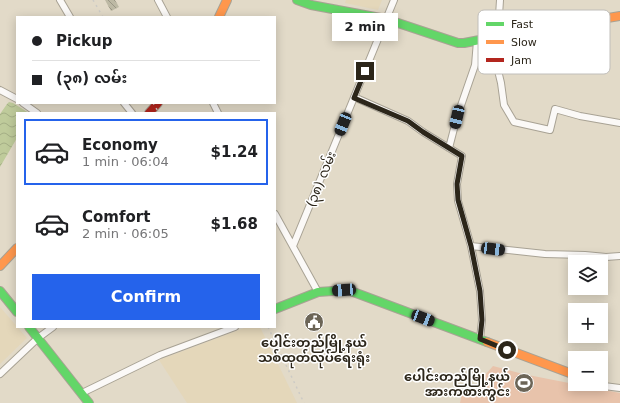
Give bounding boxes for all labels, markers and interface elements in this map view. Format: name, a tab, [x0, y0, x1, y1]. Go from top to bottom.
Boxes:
legend	[478, 10, 610, 74]
callout: 2 min	[332, 13, 398, 41]
text: Fast	[511, 18, 534, 31]
text: 2 min	[345, 19, 385, 34]
text: Pickup	[56, 32, 112, 50]
text: Slow	[511, 36, 537, 49]
text: Jam	[510, 54, 532, 67]
route end	[356, 62, 374, 80]
text: (၃၈) လမ်း	[56, 69, 127, 87]
car	[448, 104, 466, 130]
car	[333, 111, 353, 137]
icon: car	[34, 134, 70, 170]
text: Economy	[82, 136, 158, 154]
text: $1.24	[211, 143, 258, 161]
street label: (၃၈) လမ်း	[302, 149, 342, 210]
text: 1 min · 06:04	[82, 154, 169, 169]
icon: car	[34, 206, 70, 242]
text: Comfort	[82, 208, 150, 226]
text: $1.68	[211, 215, 258, 233]
text: 2 min · 06:05	[82, 226, 169, 241]
car	[480, 242, 506, 256]
map controls	[568, 255, 608, 391]
button: layers	[568, 255, 608, 295]
button: Confirm	[32, 274, 260, 320]
car	[332, 283, 356, 297]
button: +	[568, 303, 608, 343]
car	[410, 308, 436, 328]
public building icon: ပေါင်းတည်မြို့နယ် သစ်ထုတ်လုပ်ရေးရုံး	[303, 311, 325, 333]
place label: ပေါင်းတည်မြို့နယ် သစ်ထုတ်လုပ်ရေးရုံး	[258, 333, 370, 369]
route start	[498, 341, 516, 359]
button: −	[568, 351, 608, 391]
place label: ‌ပေါင်းတည်မြို့နယ် အားကစားကွင်း	[404, 367, 510, 402]
sports icon: ‌ပေါင်းတည်မြို့နယ် အားကစားကွင်း	[513, 372, 535, 394]

